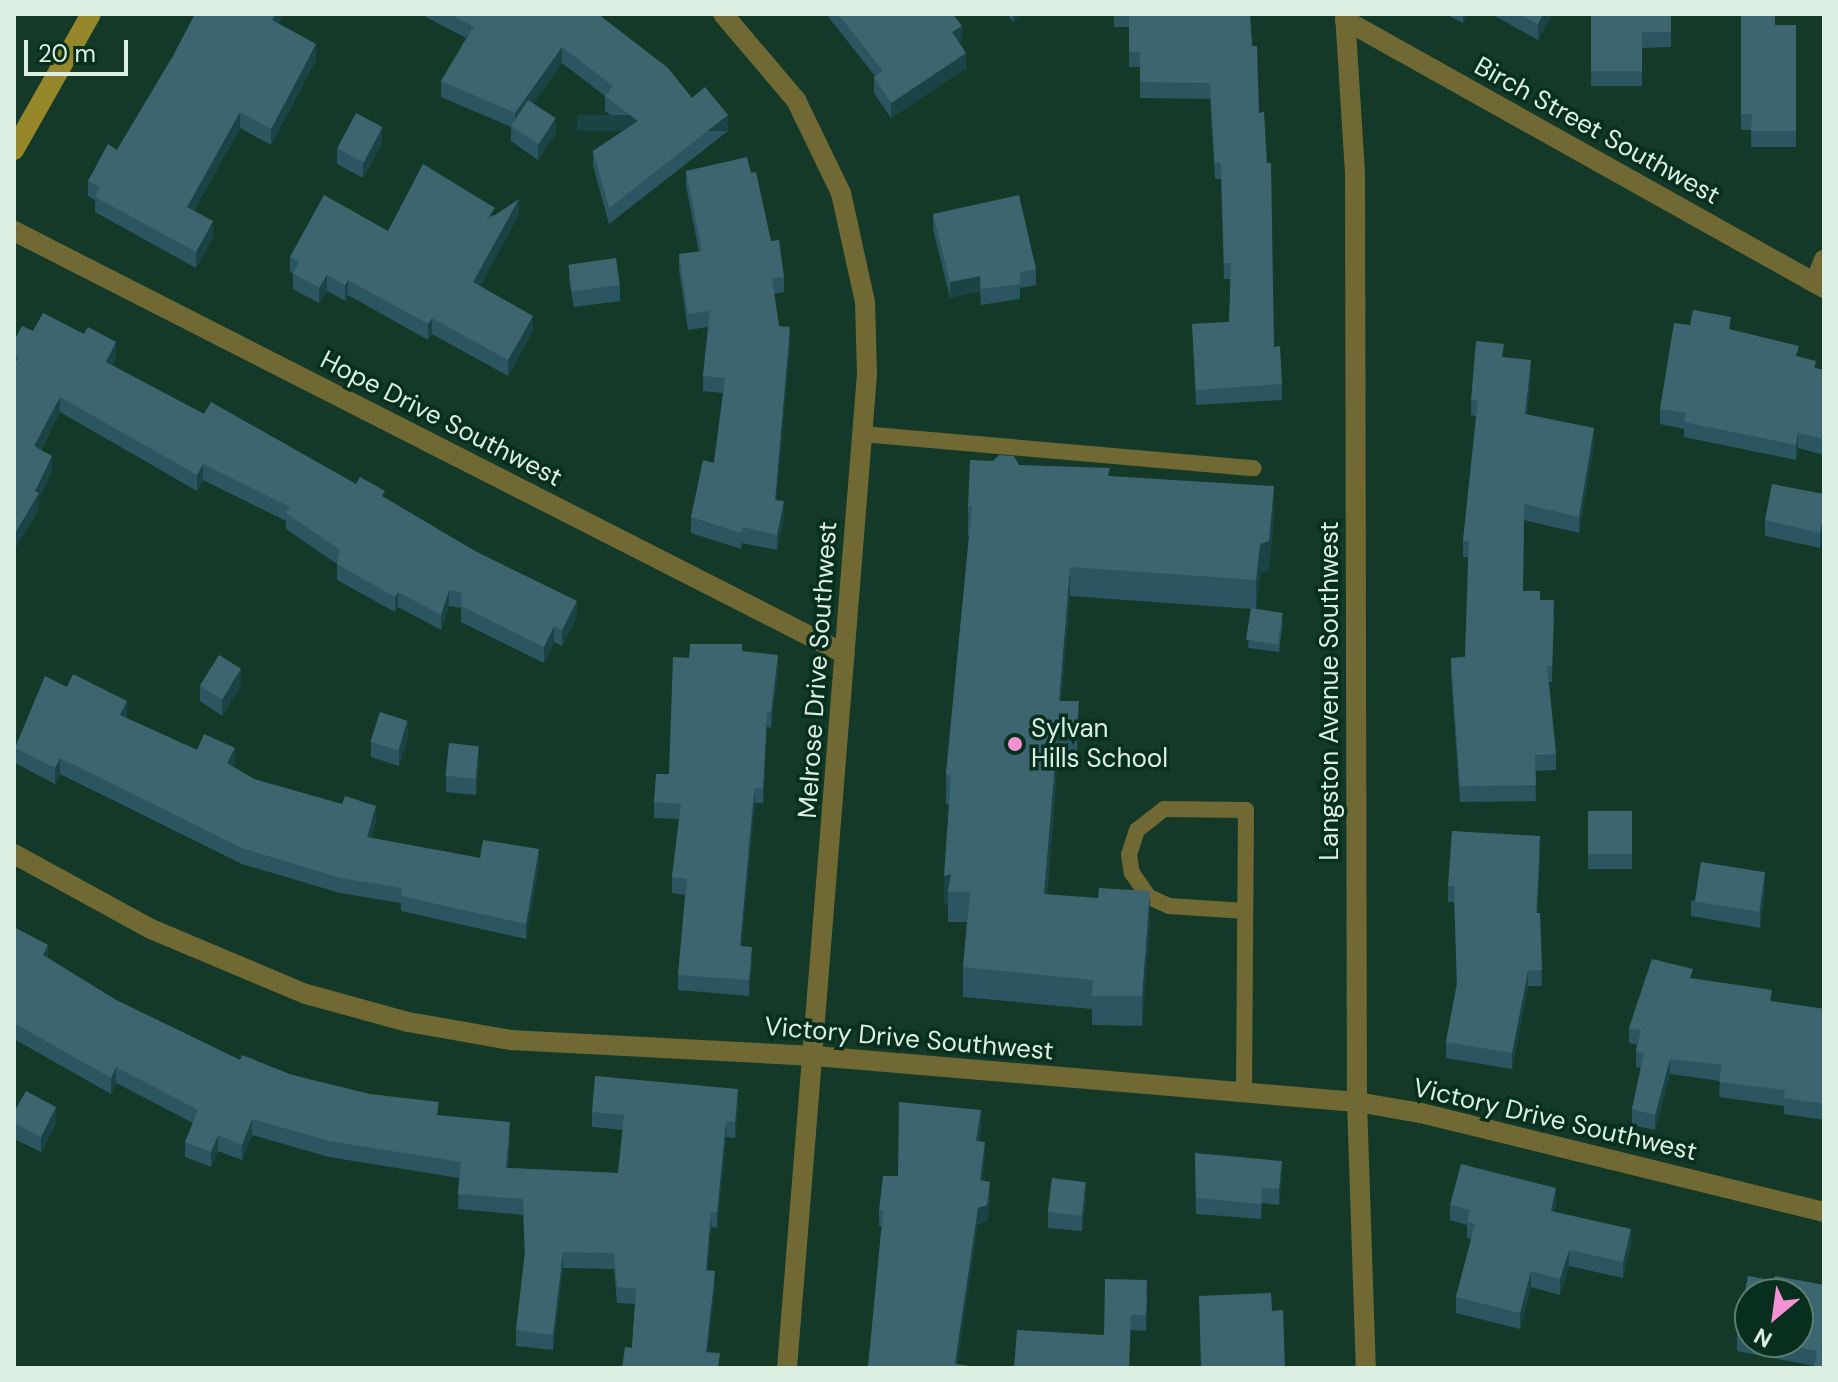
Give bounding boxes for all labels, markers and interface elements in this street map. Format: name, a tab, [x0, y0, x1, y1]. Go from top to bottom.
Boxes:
scale bar	[28, 24, 132, 74]
text: 20 m	[38, 38, 96, 69]
street label: Birch Street Southwest	[1469, 51, 1725, 211]
street label: Hope Drive Southwest	[315, 345, 567, 493]
street label: Melrose Drive Southwest	[792, 521, 844, 819]
street label: Langston Avenue Southwest	[1314, 521, 1346, 861]
place label: Sylvan Hills School	[1031, 713, 1168, 774]
marker: Sylvan Hills School	[1006, 735, 1024, 753]
street label: Victory Drive Southwest	[763, 1011, 1055, 1067]
street label: Victory Drive Southwest	[1410, 1072, 1700, 1168]
north arrow	[1734, 1278, 1814, 1358]
text: N	[1749, 1321, 1777, 1354]

